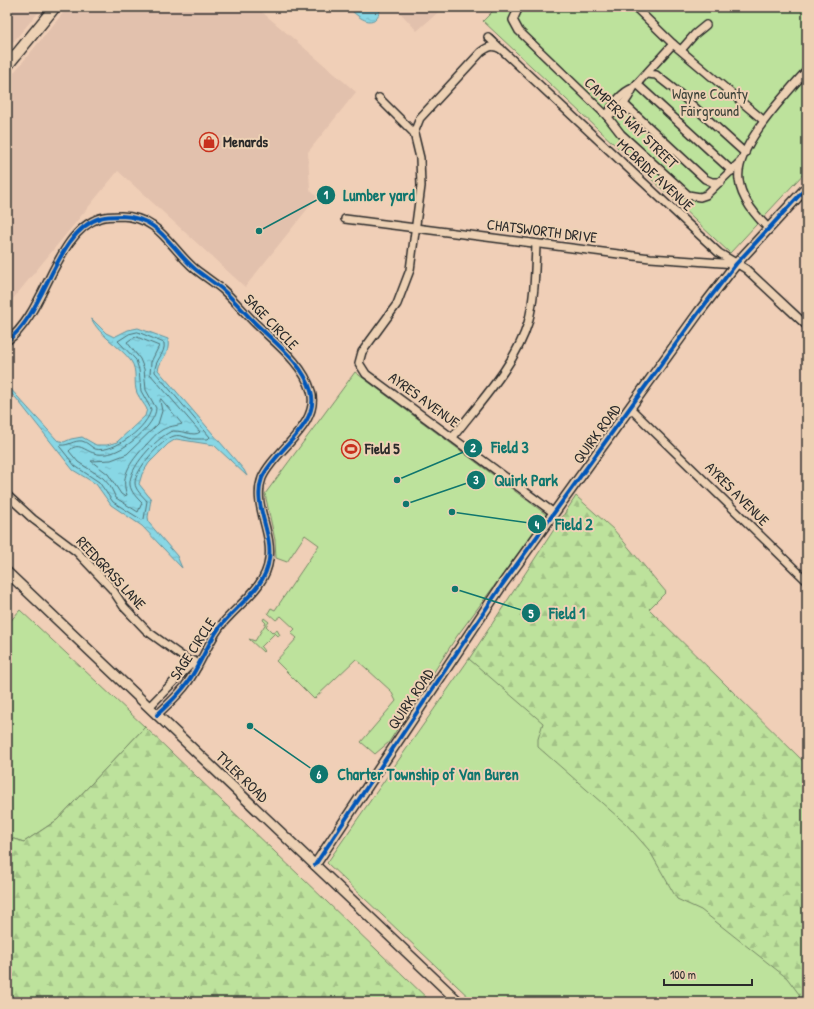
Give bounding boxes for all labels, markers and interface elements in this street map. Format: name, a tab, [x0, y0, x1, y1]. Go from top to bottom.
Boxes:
street label: CAMPERS WAY STREET	[580, 72, 684, 174]
park label: Wayne County Fairground	[672, 83, 748, 121]
shop icon: Menards	[198, 131, 220, 153]
place label: Menards	[223, 131, 268, 152]
street label: MCBRIDE AVENUE	[613, 134, 698, 216]
callout: Lumber yard	[316, 181, 423, 209]
text: Lumber yard	[343, 184, 415, 207]
text: 1	[324, 186, 329, 203]
street label: CHATSWORTH DRIVE	[486, 213, 599, 248]
street label: SAGE CIRCLE	[239, 289, 304, 355]
street label: AYRES AVENUE	[385, 367, 464, 433]
street label: QUIRK ROAD	[568, 399, 626, 468]
callout: Field 3	[463, 434, 536, 462]
text: Field 3	[490, 436, 529, 458]
sports icon: Field 5	[340, 438, 362, 460]
place label: Field 5	[364, 438, 400, 459]
text: 2	[470, 439, 476, 456]
street label: AYRES AVENUE	[701, 457, 774, 531]
callout: Quirk Park	[466, 466, 566, 494]
text: Quirk Park	[494, 469, 558, 491]
text: 3	[473, 471, 479, 488]
callout: Field 2	[527, 510, 600, 538]
text: Field 2	[554, 513, 593, 535]
text: 4	[535, 516, 540, 533]
street label: REEDGRASS LANE	[72, 531, 151, 614]
callout: Field 1	[521, 599, 593, 627]
text: Field 1	[548, 602, 585, 624]
text: 5	[528, 605, 534, 622]
street label: SAGE CIRCLE	[165, 613, 221, 684]
street label: QUIRK ROAD	[383, 663, 439, 733]
street label: TYLER ROAD	[211, 746, 274, 808]
callout: Charter Township of Van Buren	[309, 760, 526, 788]
text: Charter Township of Van Buren	[337, 763, 519, 786]
text: 6	[317, 766, 322, 783]
scale bar	[664, 961, 752, 987]
text: 100 m	[670, 966, 696, 983]

